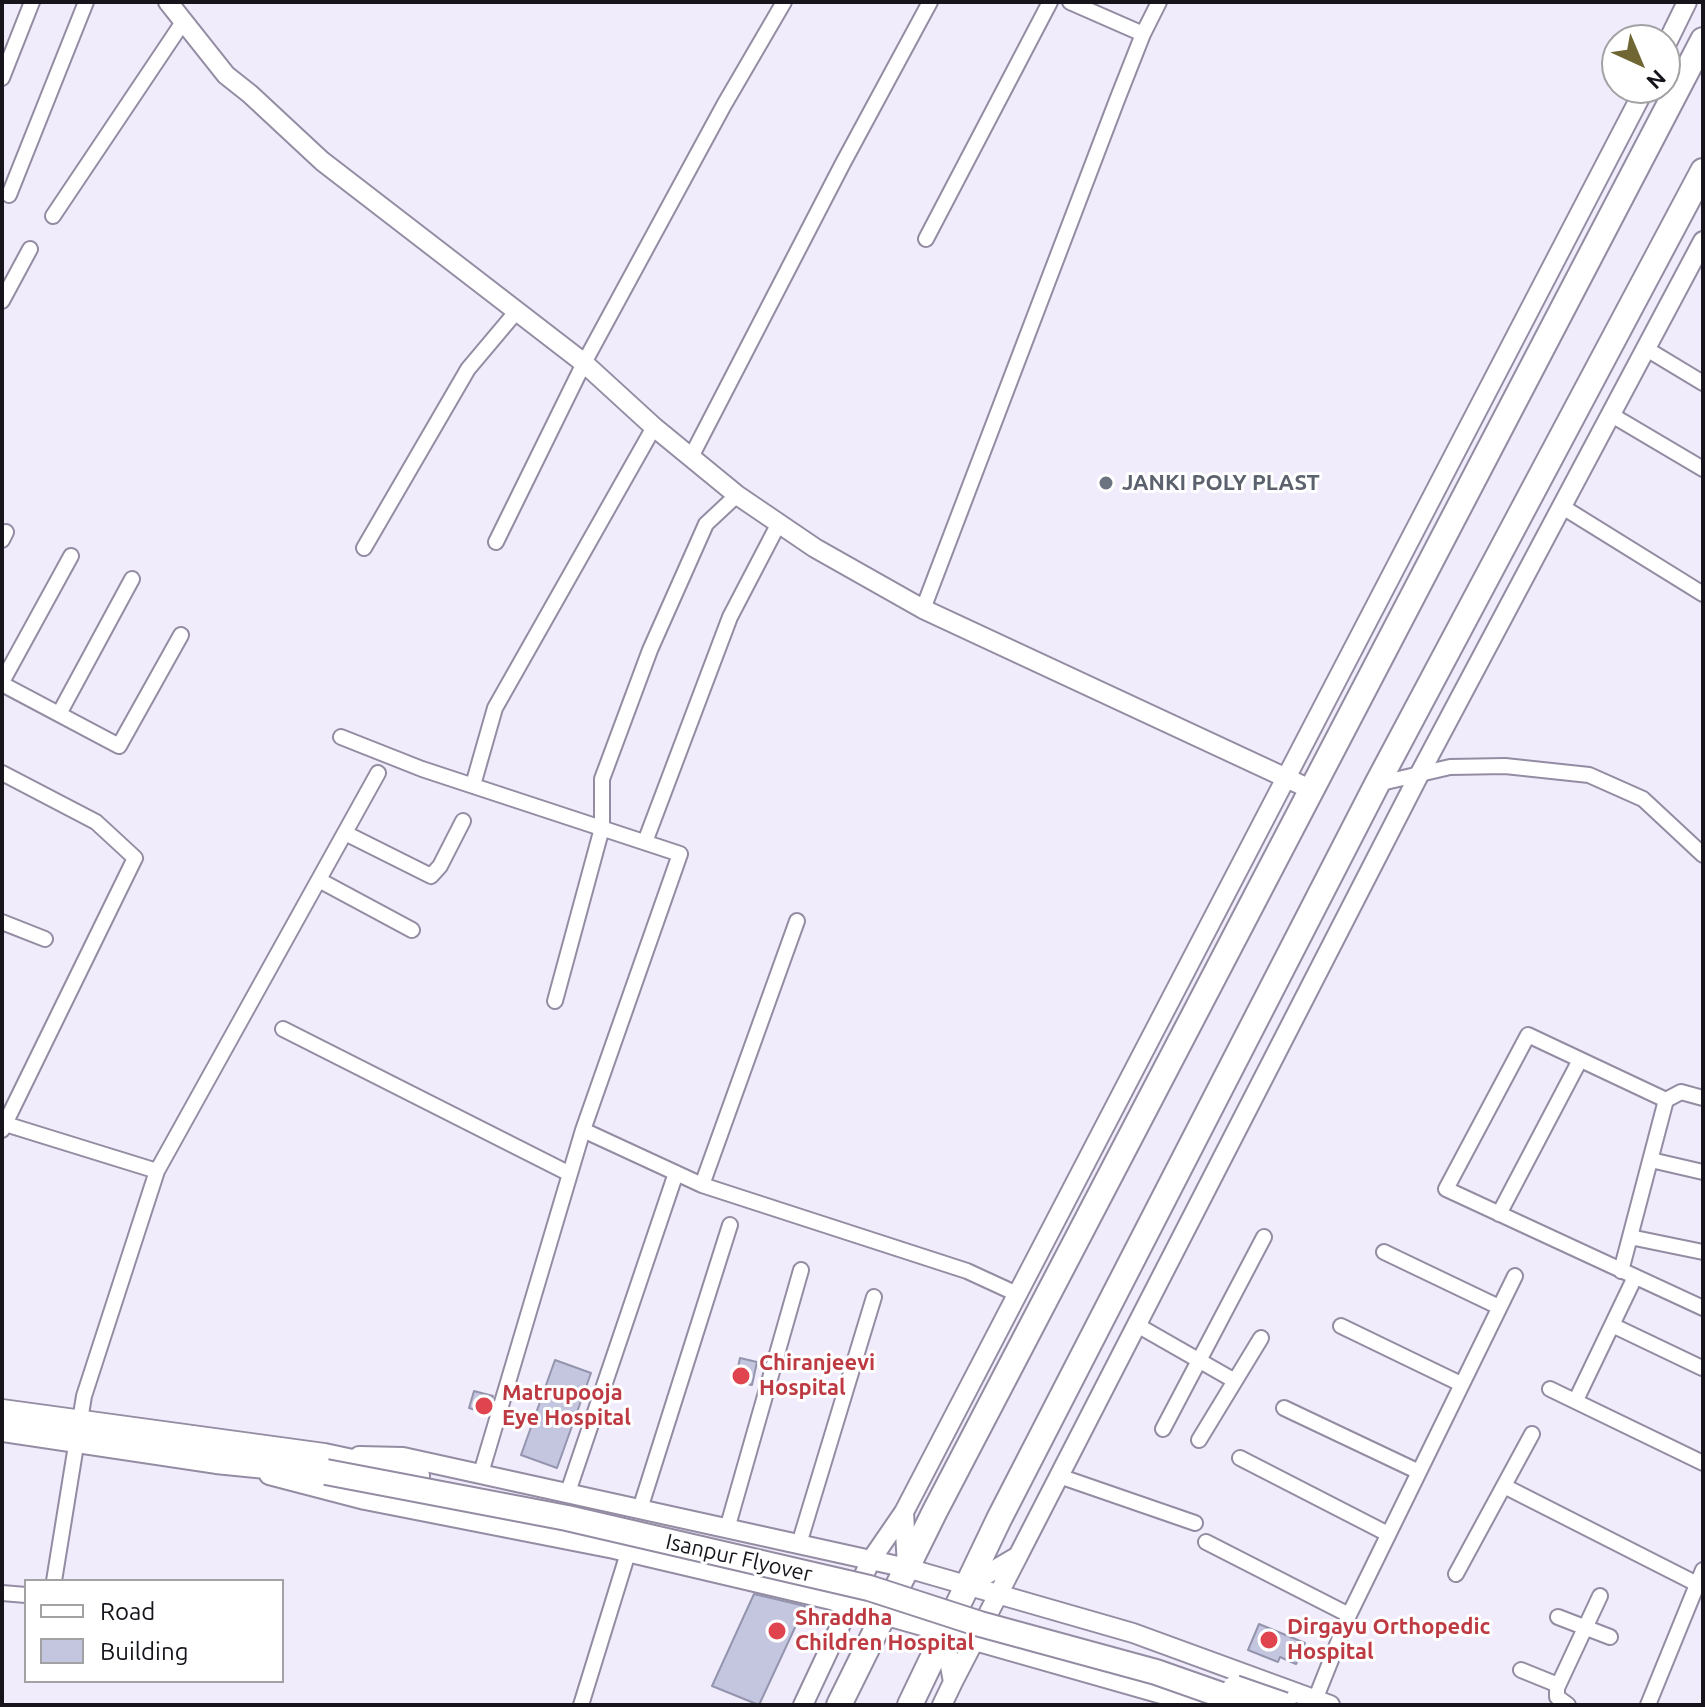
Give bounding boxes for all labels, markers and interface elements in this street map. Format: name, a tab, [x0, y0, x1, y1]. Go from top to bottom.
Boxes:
north arrow	[1601, 24, 1681, 104]
text: N	[1642, 65, 1671, 95]
place label: JANKI POLY PLAST	[1122, 470, 1320, 496]
marker: JANKI POLY PLAST	[1097, 474, 1115, 492]
place label: Chiranjeevi Hospital	[759, 1350, 875, 1402]
marker: Chiranjeevi Hospital	[730, 1365, 752, 1387]
place label: Matrupooja Eye Hospital	[502, 1380, 631, 1432]
marker: Matrupooja Eye Hospital	[473, 1395, 495, 1417]
street label: Isanpur Flyover	[663, 1528, 815, 1588]
legend	[24, 1579, 284, 1683]
text: Road	[100, 1598, 155, 1625]
place label: Shraddha Children Hospital	[795, 1605, 974, 1656]
place label: Dirgayu Orthopedic Hospital	[1287, 1614, 1490, 1666]
marker: Shraddha Children Hospital	[766, 1620, 788, 1642]
marker: Dirgayu Orthopedic Hospital	[1258, 1629, 1280, 1651]
text: Building	[100, 1638, 188, 1665]

